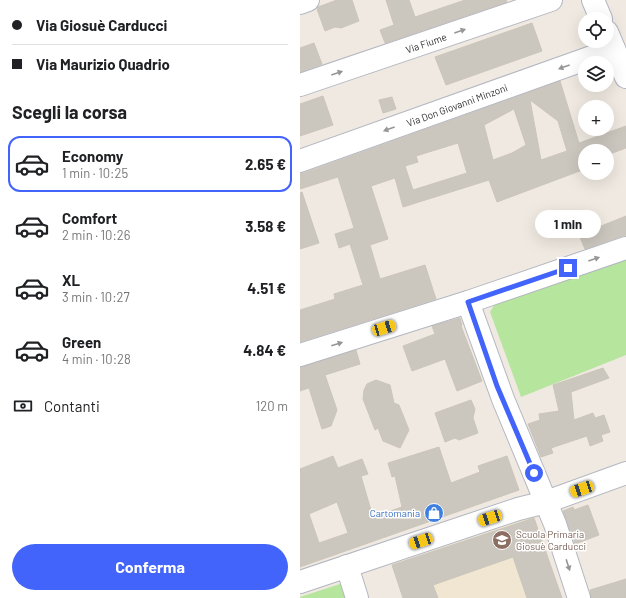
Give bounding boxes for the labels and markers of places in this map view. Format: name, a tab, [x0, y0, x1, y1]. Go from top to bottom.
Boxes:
shop icon: Cartomania	[423, 502, 445, 524]
place label: Cartomania	[370, 507, 420, 519]
place label: Scuola Primaria Giosuè Carducci	[516, 528, 586, 552]
school or university icon: Scuola Primaria Giosuè Carducci	[491, 529, 513, 551]

